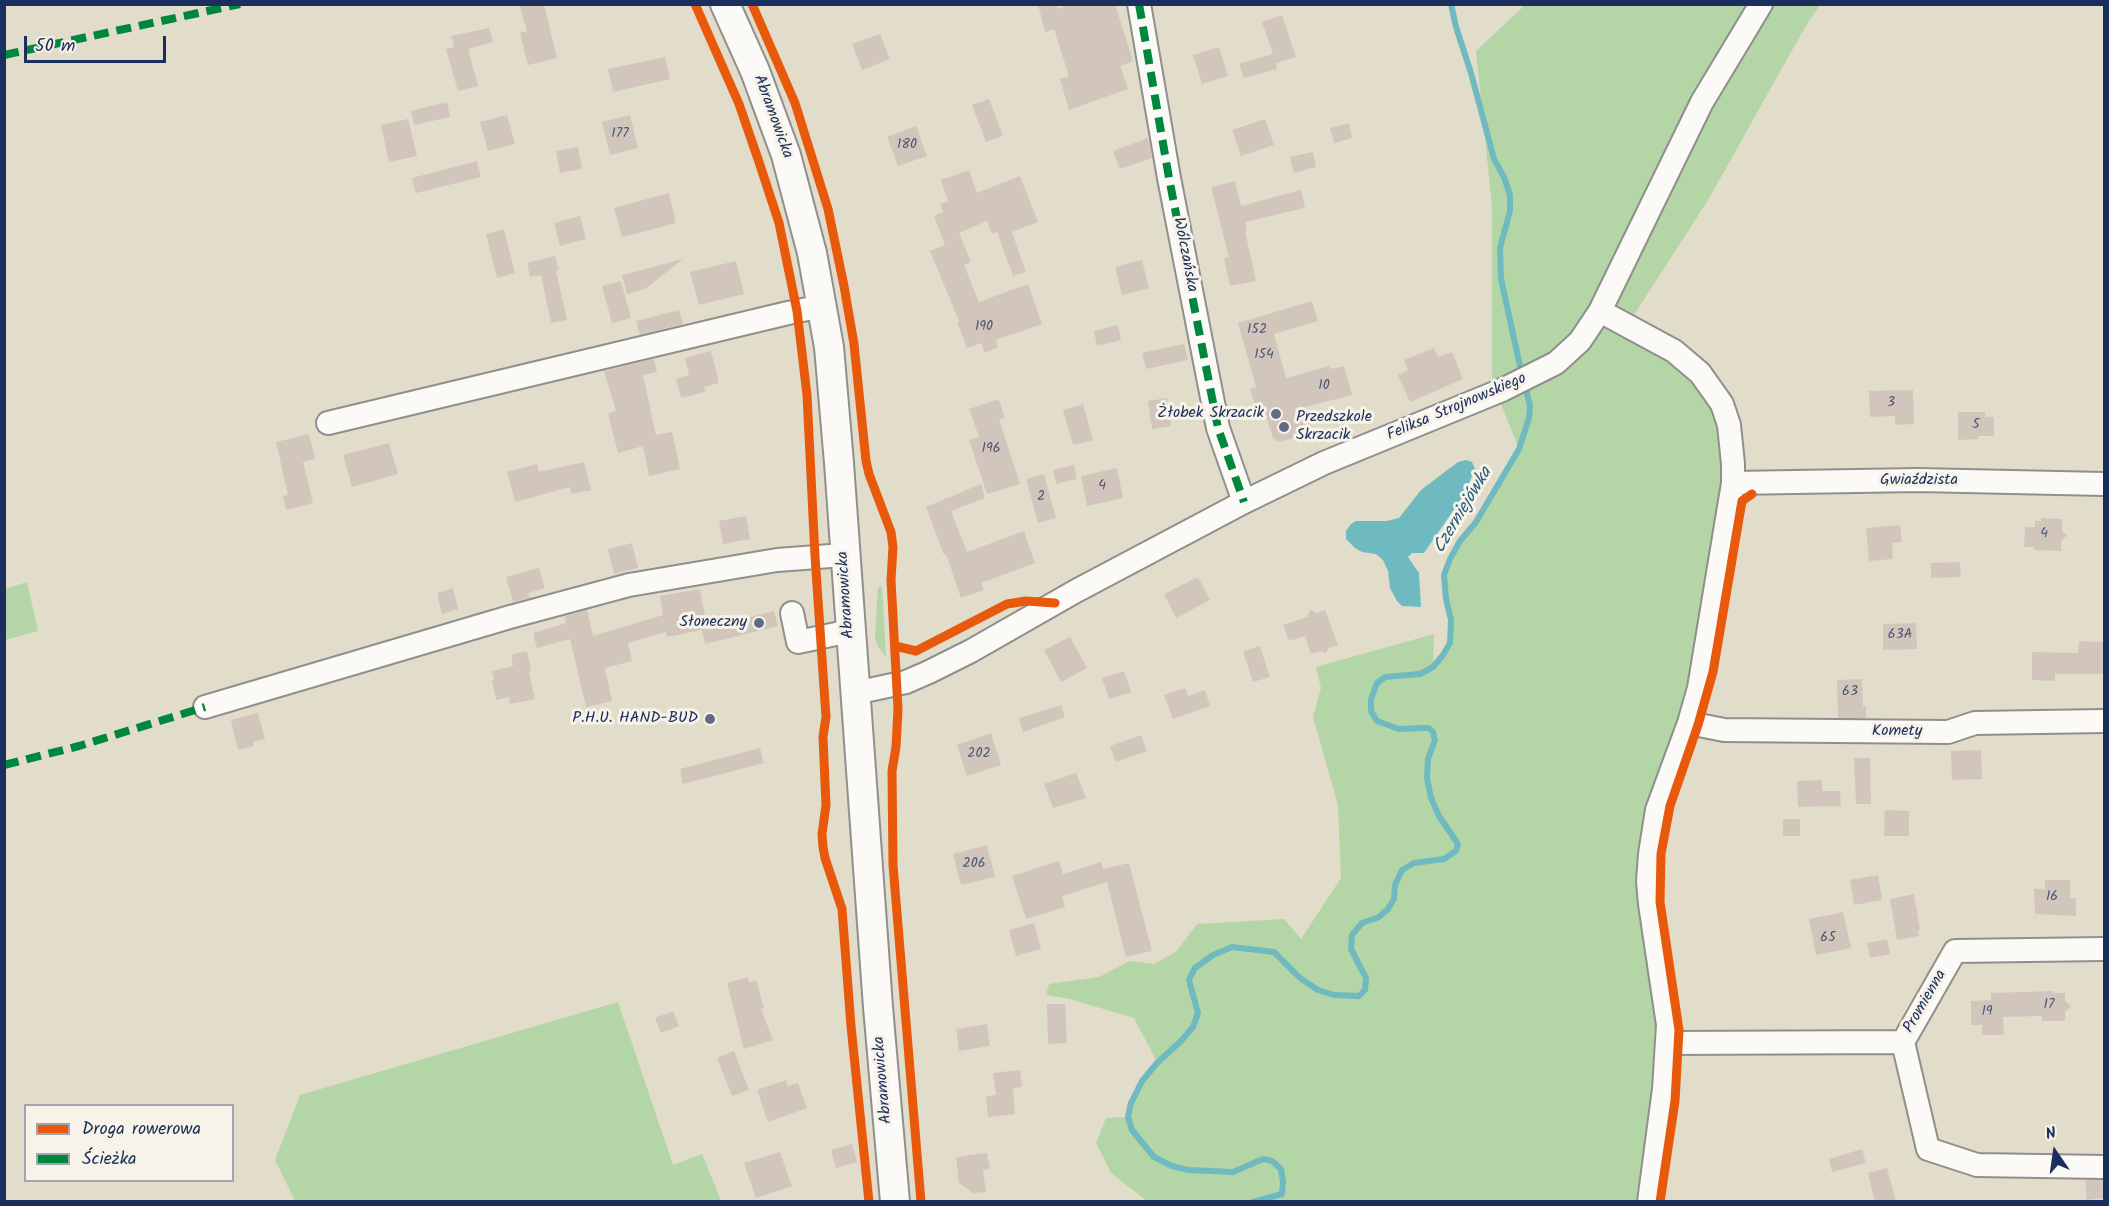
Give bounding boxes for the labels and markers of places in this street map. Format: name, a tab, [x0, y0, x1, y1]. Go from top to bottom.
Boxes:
place label: Żłobek Skrzacik	[1157, 404, 1264, 424]
marker: Żłobek Skrzacik	[1269, 407, 1283, 421]
place label: Przedszkole Skrzacik	[1296, 408, 1372, 446]
marker: Przedszkole Skrzacik	[1277, 420, 1291, 434]
place label: Słoneczny	[680, 613, 747, 633]
marker: Słoneczny	[752, 616, 766, 630]
place label: P.H.U. HAND-BUD	[572, 709, 698, 729]
marker: P.H.U. HAND-BUD	[703, 712, 717, 726]

